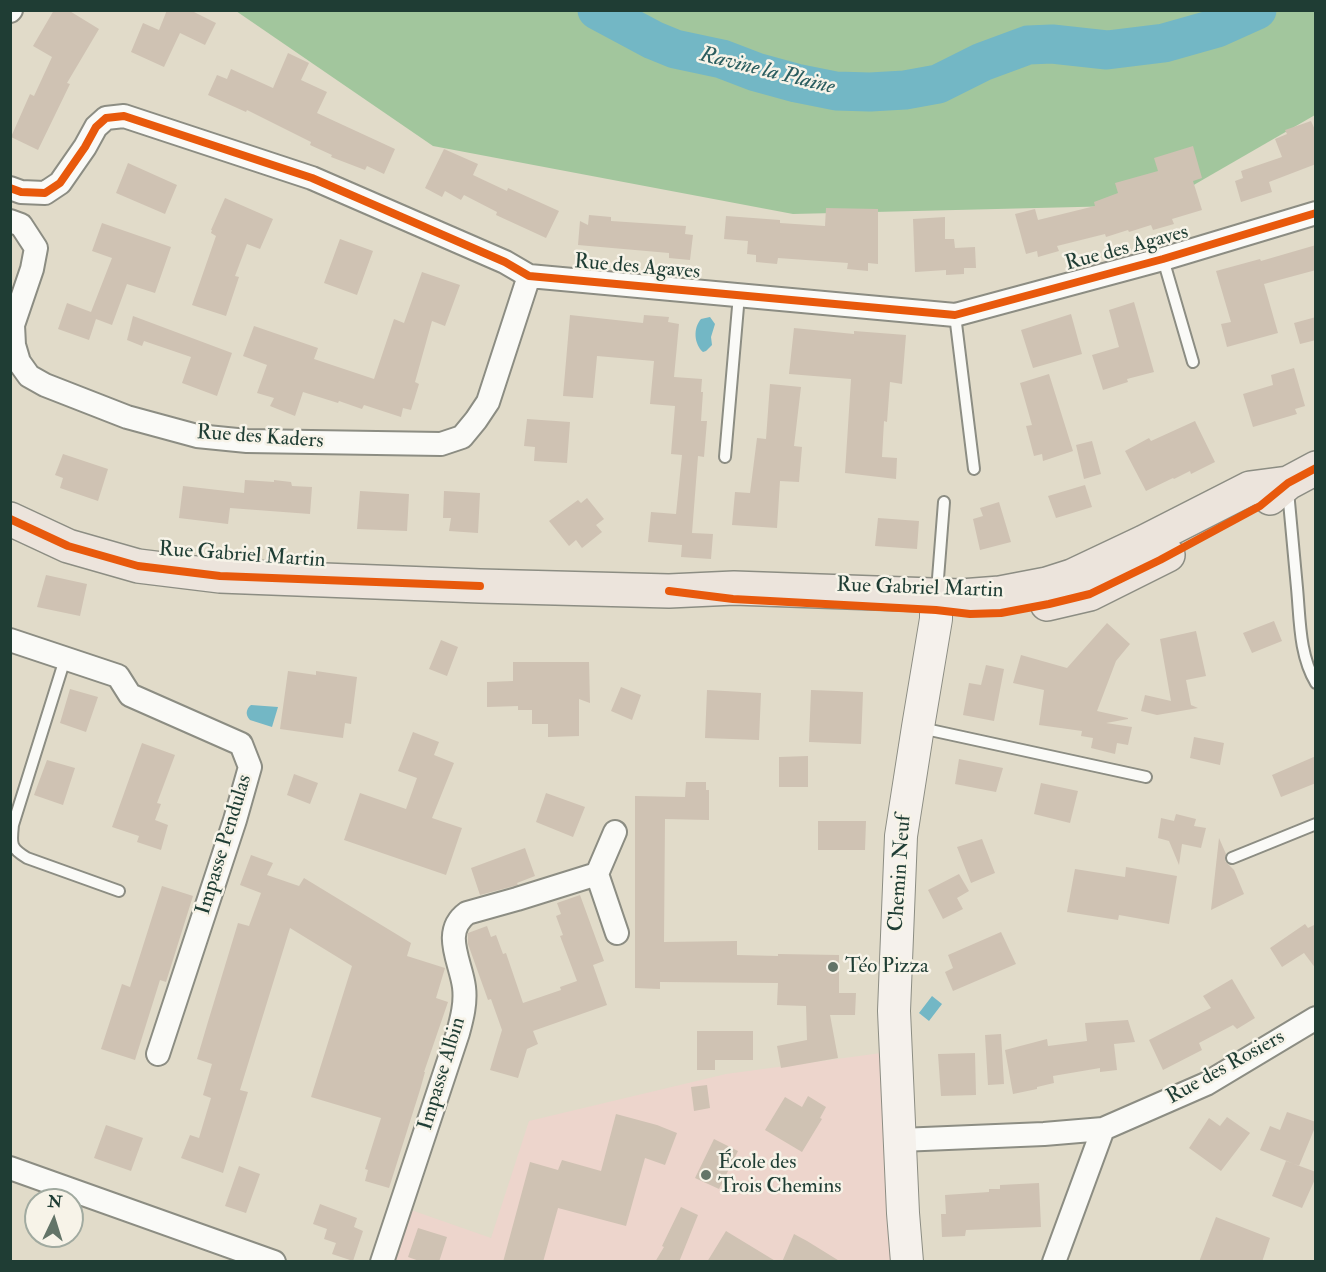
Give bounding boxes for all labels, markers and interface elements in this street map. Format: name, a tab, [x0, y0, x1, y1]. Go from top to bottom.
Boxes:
water label: Ravine la Plaine	[697, 43, 837, 101]
street label: Rue des Agaves	[1063, 220, 1191, 278]
street label: Rue des Agaves	[573, 250, 701, 286]
street label: Rue des Kaders	[196, 421, 324, 455]
street label: Rue Gabriel Martin	[158, 538, 326, 574]
street label: Rue Gabriel Martin	[836, 573, 1004, 605]
street label: Impasse Pendulas	[192, 772, 258, 918]
street label: Chemin Neuf	[884, 814, 918, 932]
place label: Téo Pizza	[845, 954, 929, 980]
marker: Téo Pizza	[826, 960, 840, 974]
street label: Impasse Albin	[414, 1014, 472, 1134]
street label: Rue des Rosiers	[1163, 1025, 1289, 1111]
place label: École des Trois Chemins	[718, 1150, 841, 1200]
marker: École des Trois Chemins	[699, 1168, 713, 1182]
north arrow	[24, 1188, 84, 1248]
text: N	[47, 1192, 63, 1213]

